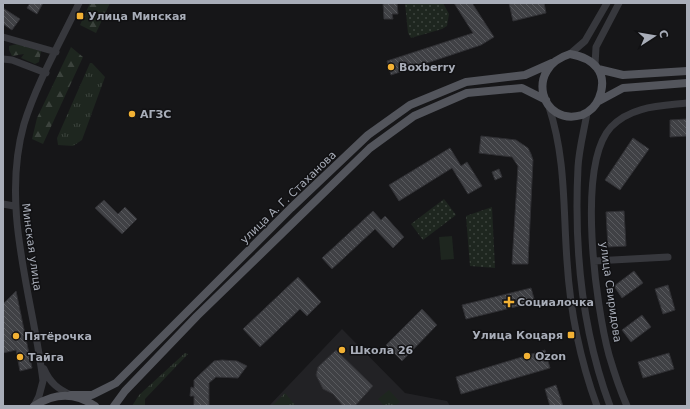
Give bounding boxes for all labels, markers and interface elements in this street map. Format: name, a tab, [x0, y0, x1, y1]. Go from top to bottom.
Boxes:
place label: Улица Минская	[88, 10, 186, 23]
marker: Улица Минская	[75, 11, 85, 21]
north arrow	[634, 16, 674, 56]
text: С	[656, 29, 670, 39]
place label: Boxberry	[399, 61, 455, 74]
marker: Boxberry	[386, 62, 396, 72]
place label: АГЗС	[140, 108, 171, 121]
marker: АГЗС	[127, 109, 137, 119]
street label: улица А. Г. Стаханова	[238, 148, 339, 246]
street label: Минская улица	[19, 202, 44, 292]
street label: улица Свиридова	[597, 241, 624, 343]
place label: Социалочка	[517, 296, 594, 309]
marker: Социалочка	[504, 297, 514, 307]
place label: Улица Коцаря	[472, 329, 563, 342]
place label: Пятёрочка	[24, 330, 92, 343]
marker: Улица Коцаря	[566, 330, 576, 340]
marker: Пятёрочка	[11, 331, 21, 341]
place label: Школа 26	[350, 344, 414, 357]
marker: Школа 26	[337, 345, 347, 355]
place label: Ozon	[535, 350, 566, 363]
place label: Тайга	[28, 351, 64, 364]
marker: Ozon	[522, 351, 532, 361]
marker: Тайга	[15, 352, 25, 362]

